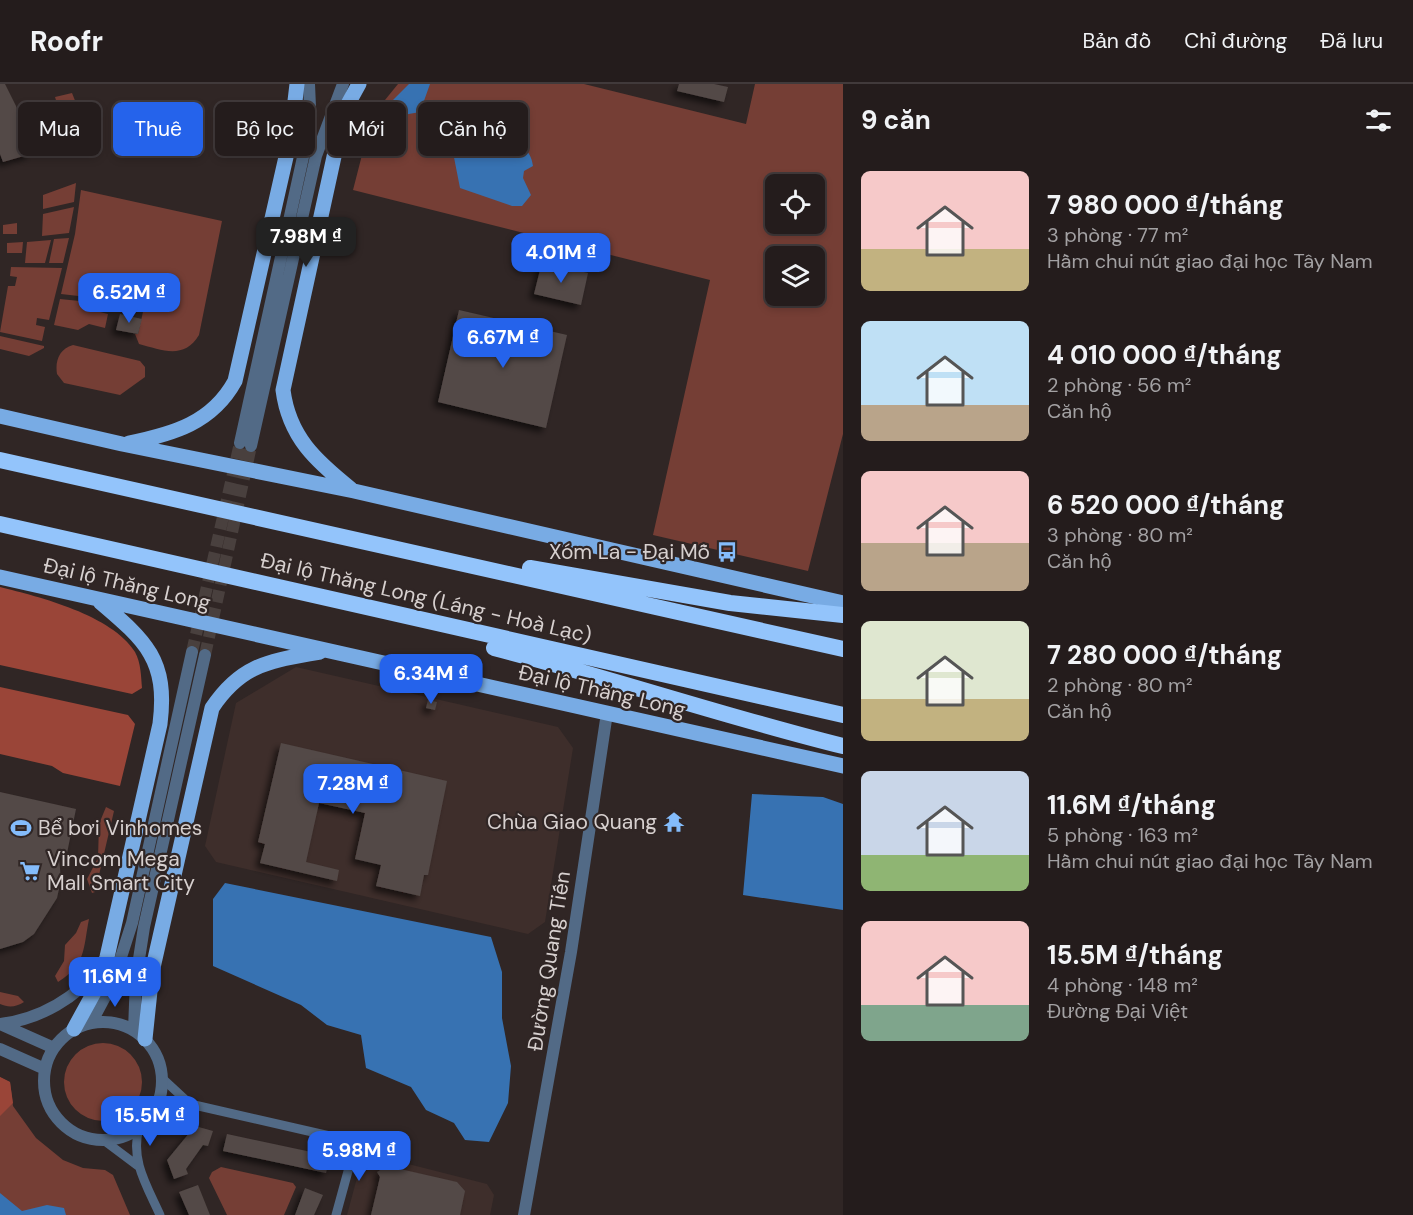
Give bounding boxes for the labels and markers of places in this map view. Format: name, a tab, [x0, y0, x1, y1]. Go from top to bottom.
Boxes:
pin: 7.98M ₫	[251, 217, 361, 268]
pin: 4.01M ₫	[506, 233, 616, 284]
pin: 6.52M ₫	[74, 273, 184, 324]
pin: 6.67M ₫	[448, 318, 558, 369]
place label: Xóm La - Đại Mỗ	[549, 538, 710, 566]
bus stop icon: Xóm La - Đại Mỗ	[715, 540, 739, 564]
pin: 6.34M ₫	[376, 654, 486, 705]
pin: 7.28M ₫	[298, 764, 408, 815]
place label: Chùa Giao Quang	[487, 808, 657, 836]
temple icon: Chùa Giao Quang	[662, 810, 686, 834]
place label: Bể bơi Vinhomes	[38, 814, 202, 842]
sports icon: Bể bơi Vinhomes	[9, 816, 33, 840]
place label: Vincom Mega Mall Smart City	[47, 845, 195, 897]
supermarket icon: Vincom Mega Mall Smart City	[18, 859, 42, 883]
pin: 11.6M ₫	[60, 957, 170, 1008]
pin: 15.5M ₫	[95, 1096, 205, 1147]
pin: 5.98M ₫	[304, 1131, 414, 1182]

